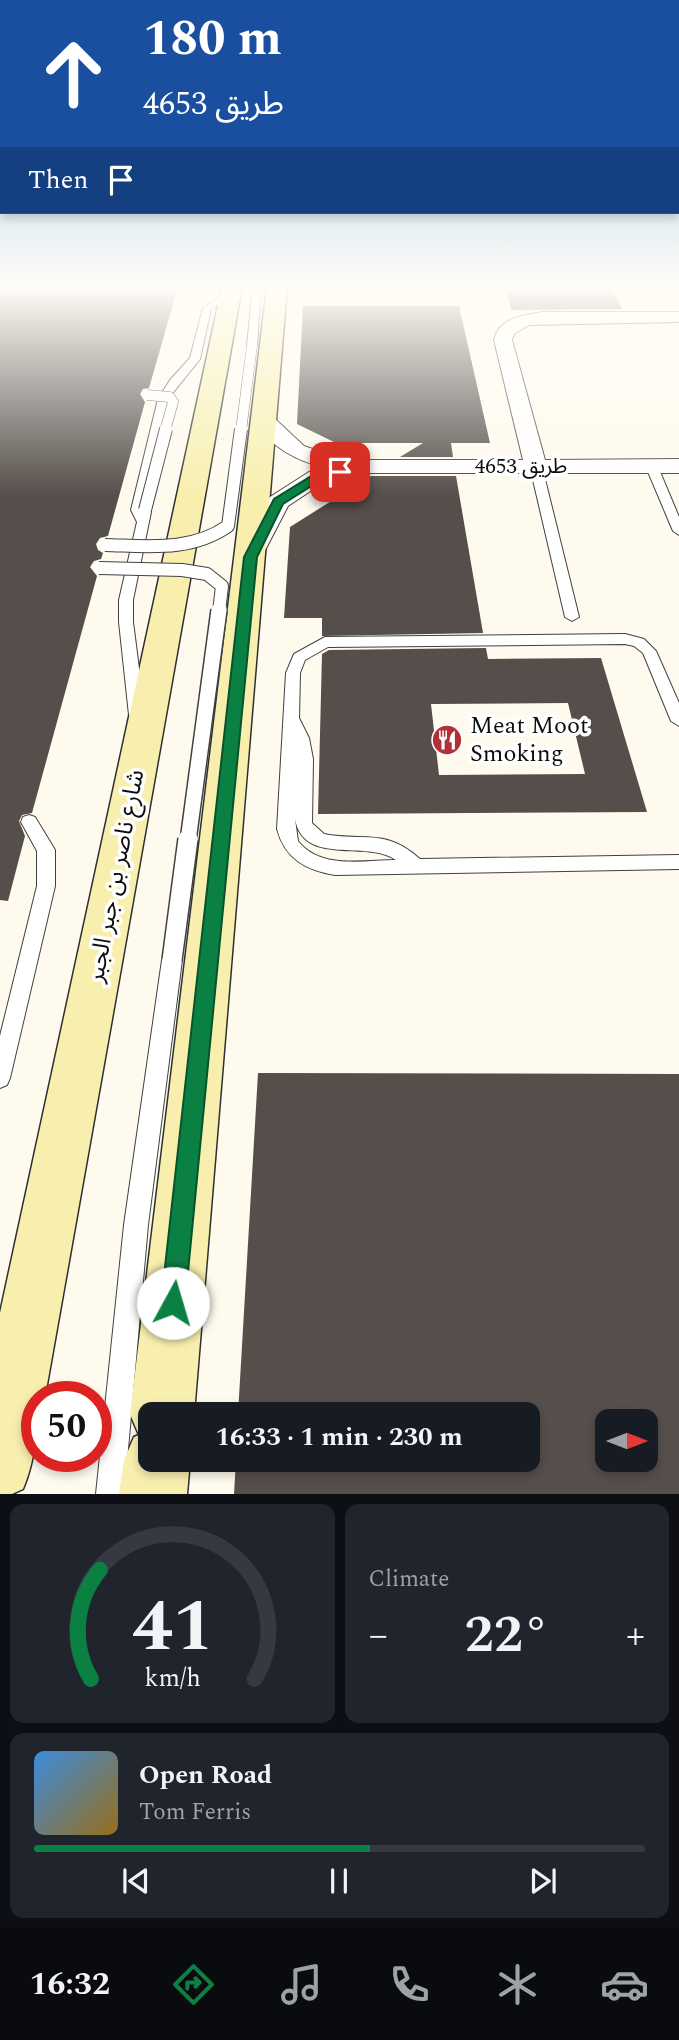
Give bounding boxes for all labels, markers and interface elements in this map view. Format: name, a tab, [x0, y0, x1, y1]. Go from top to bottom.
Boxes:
text: 180 m	[143, 2, 282, 77]
icon: ahead	[28, 28, 119, 119]
text: طريق 4653	[143, 80, 284, 129]
text: Then	[28, 160, 88, 200]
icon: arrive	[102, 161, 140, 199]
pin	[310, 442, 370, 502]
street label: طريق 4653	[475, 451, 567, 483]
icon: arrive	[321, 453, 359, 491]
place label: Meat Moot Smoking	[470, 708, 589, 772]
restaurant icon: Meat Moot Smoking	[430, 723, 464, 757]
street label: شارع ناصر بن جبر الجبر	[78, 766, 154, 987]
position arrow	[136, 1266, 210, 1340]
speed limit sign: 50	[21, 1381, 112, 1472]
north arrow	[595, 1409, 658, 1472]
map controls	[595, 1409, 658, 1472]
text: 16:33 · 1 min · 230 m	[215, 1417, 463, 1457]
text: Climate	[369, 1562, 449, 1597]
text: 41	[131, 1573, 213, 1684]
text: 22°	[465, 1596, 549, 1675]
text: −	[369, 1607, 388, 1665]
text: +	[626, 1607, 645, 1665]
text: km/h	[144, 1660, 200, 1698]
text: Open Road	[139, 1755, 272, 1795]
text: Tom Ferris	[139, 1795, 251, 1830]
icon: previous	[117, 1862, 155, 1900]
icon: pause	[320, 1862, 358, 1900]
icon: next	[524, 1862, 562, 1900]
text: 16:32	[29, 1960, 110, 2009]
icon: directions	[169, 1960, 218, 2009]
icon: music	[277, 1960, 326, 2009]
icon: phone	[385, 1960, 434, 2009]
icon: climate	[493, 1960, 542, 2009]
icon: car	[600, 1960, 649, 2009]

